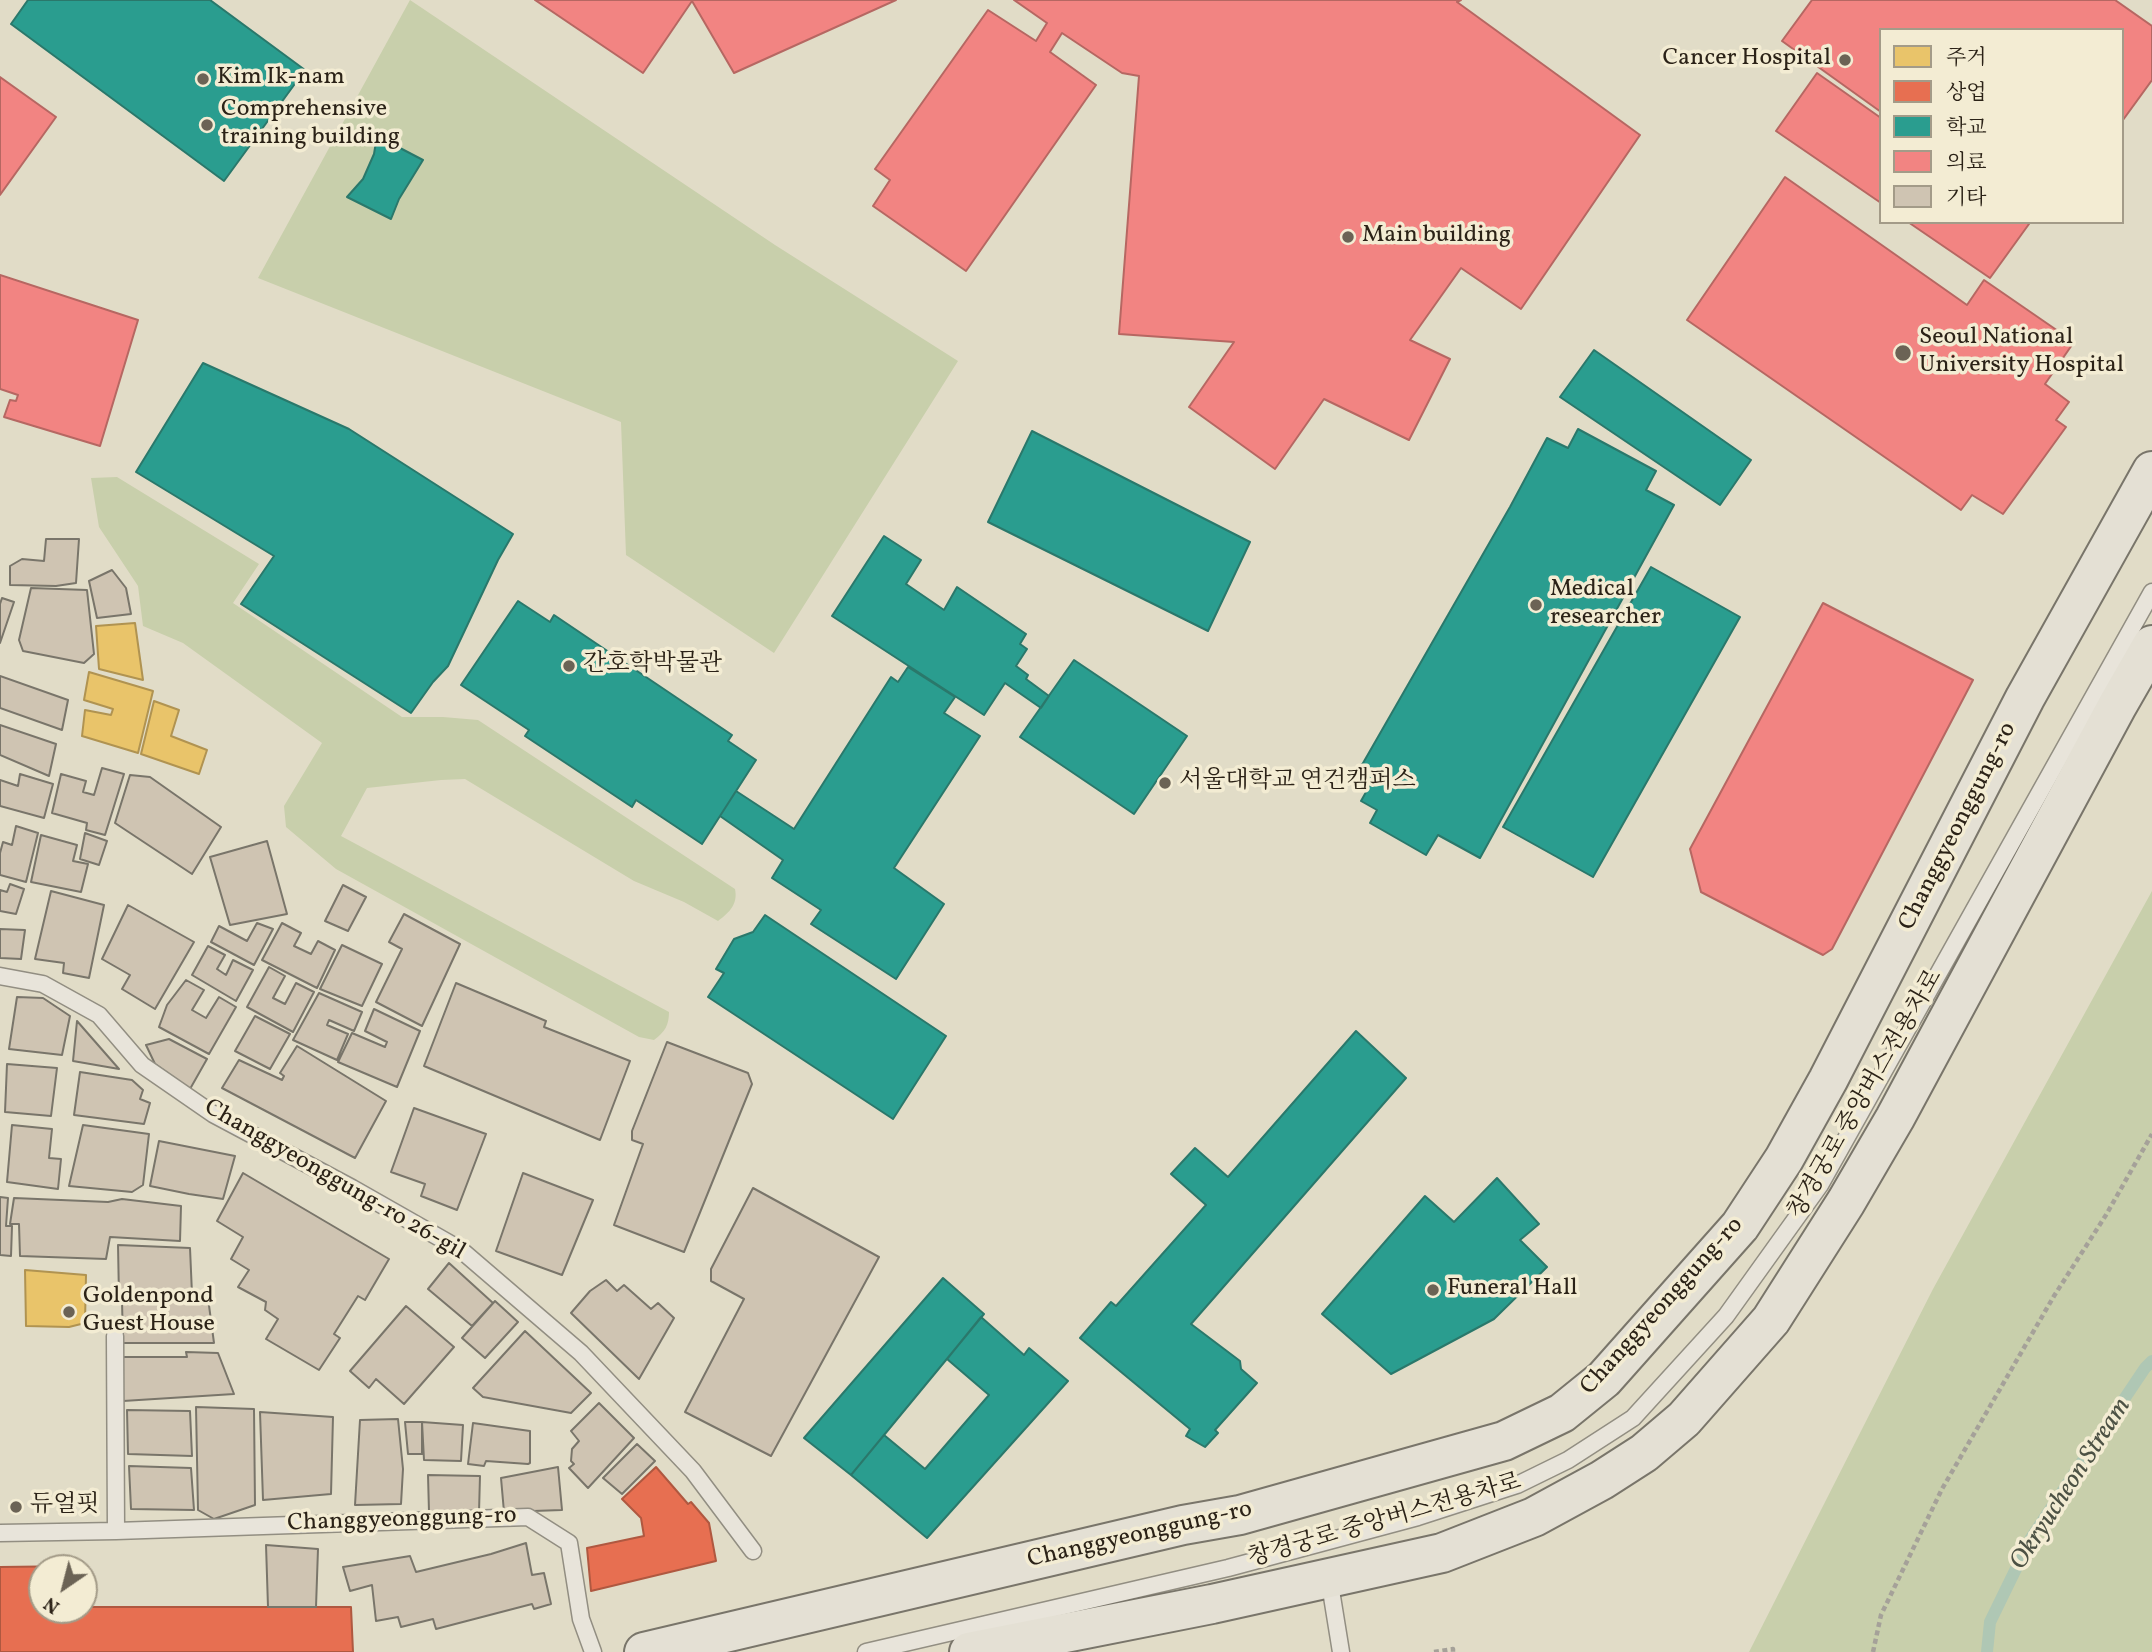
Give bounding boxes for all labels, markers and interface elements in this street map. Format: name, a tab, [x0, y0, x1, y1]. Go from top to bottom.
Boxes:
legend	[1879, 28, 2124, 224]
text: 주거	[1946, 44, 1987, 73]
place label: Cancer Hospital	[1662, 46, 1831, 74]
marker: Cancer Hospital	[1837, 52, 1853, 68]
place label: Kim Ik-nam	[217, 65, 345, 93]
marker: Kim Ik-nam	[195, 71, 211, 87]
text: 상업	[1946, 79, 1987, 108]
place label: Comprehensive training building	[221, 97, 400, 153]
text: 학교	[1946, 114, 1987, 143]
marker: Comprehensive training building	[199, 117, 215, 133]
text: 의료	[1946, 149, 1987, 178]
text: 기타	[1946, 184, 1987, 213]
place label: Main building	[1362, 223, 1511, 251]
marker: Main building	[1340, 229, 1356, 245]
place label: Seoul National University Hospital	[1919, 325, 2124, 381]
marker: Seoul National University Hospital	[1893, 343, 1913, 363]
place label: Medical researcher	[1550, 577, 1661, 633]
marker: Medical researcher	[1528, 597, 1544, 613]
place label: 간호학박물관	[583, 652, 722, 680]
marker: 간호학박물관	[561, 658, 577, 674]
street label: Changgyeonggung-ro	[1894, 718, 2024, 936]
place label: 서울대학교 연건캠퍼스	[1179, 769, 1416, 797]
marker: 서울대학교 연건캠퍼스	[1157, 775, 1173, 791]
street label: 창경궁로 중앙버스전용차로	[1784, 965, 1950, 1225]
street label: Changgyeonggung-ro 26-gil	[198, 1094, 470, 1268]
street label: Changgyeonggung-ro	[1576, 1212, 1750, 1402]
place label: Funeral Hall	[1447, 1276, 1577, 1304]
marker: Funeral Hall	[1425, 1282, 1441, 1298]
place label: Goldenpond Guest House	[83, 1284, 215, 1340]
marker: Goldenpond Guest House	[61, 1304, 77, 1320]
water label: Okryucheon Stream	[2005, 1393, 2139, 1577]
street label: 창경궁로 중앙버스전용차로	[1245, 1469, 1525, 1575]
place label: 듀얼핏	[30, 1493, 100, 1521]
street label: Changgyeonggung-ro	[1025, 1496, 1255, 1576]
marker: 듀얼핏	[8, 1499, 24, 1515]
street label: Changgyeonggung-ro	[287, 1503, 517, 1539]
north arrow	[28, 1554, 98, 1624]
text: N	[39, 1590, 65, 1619]

